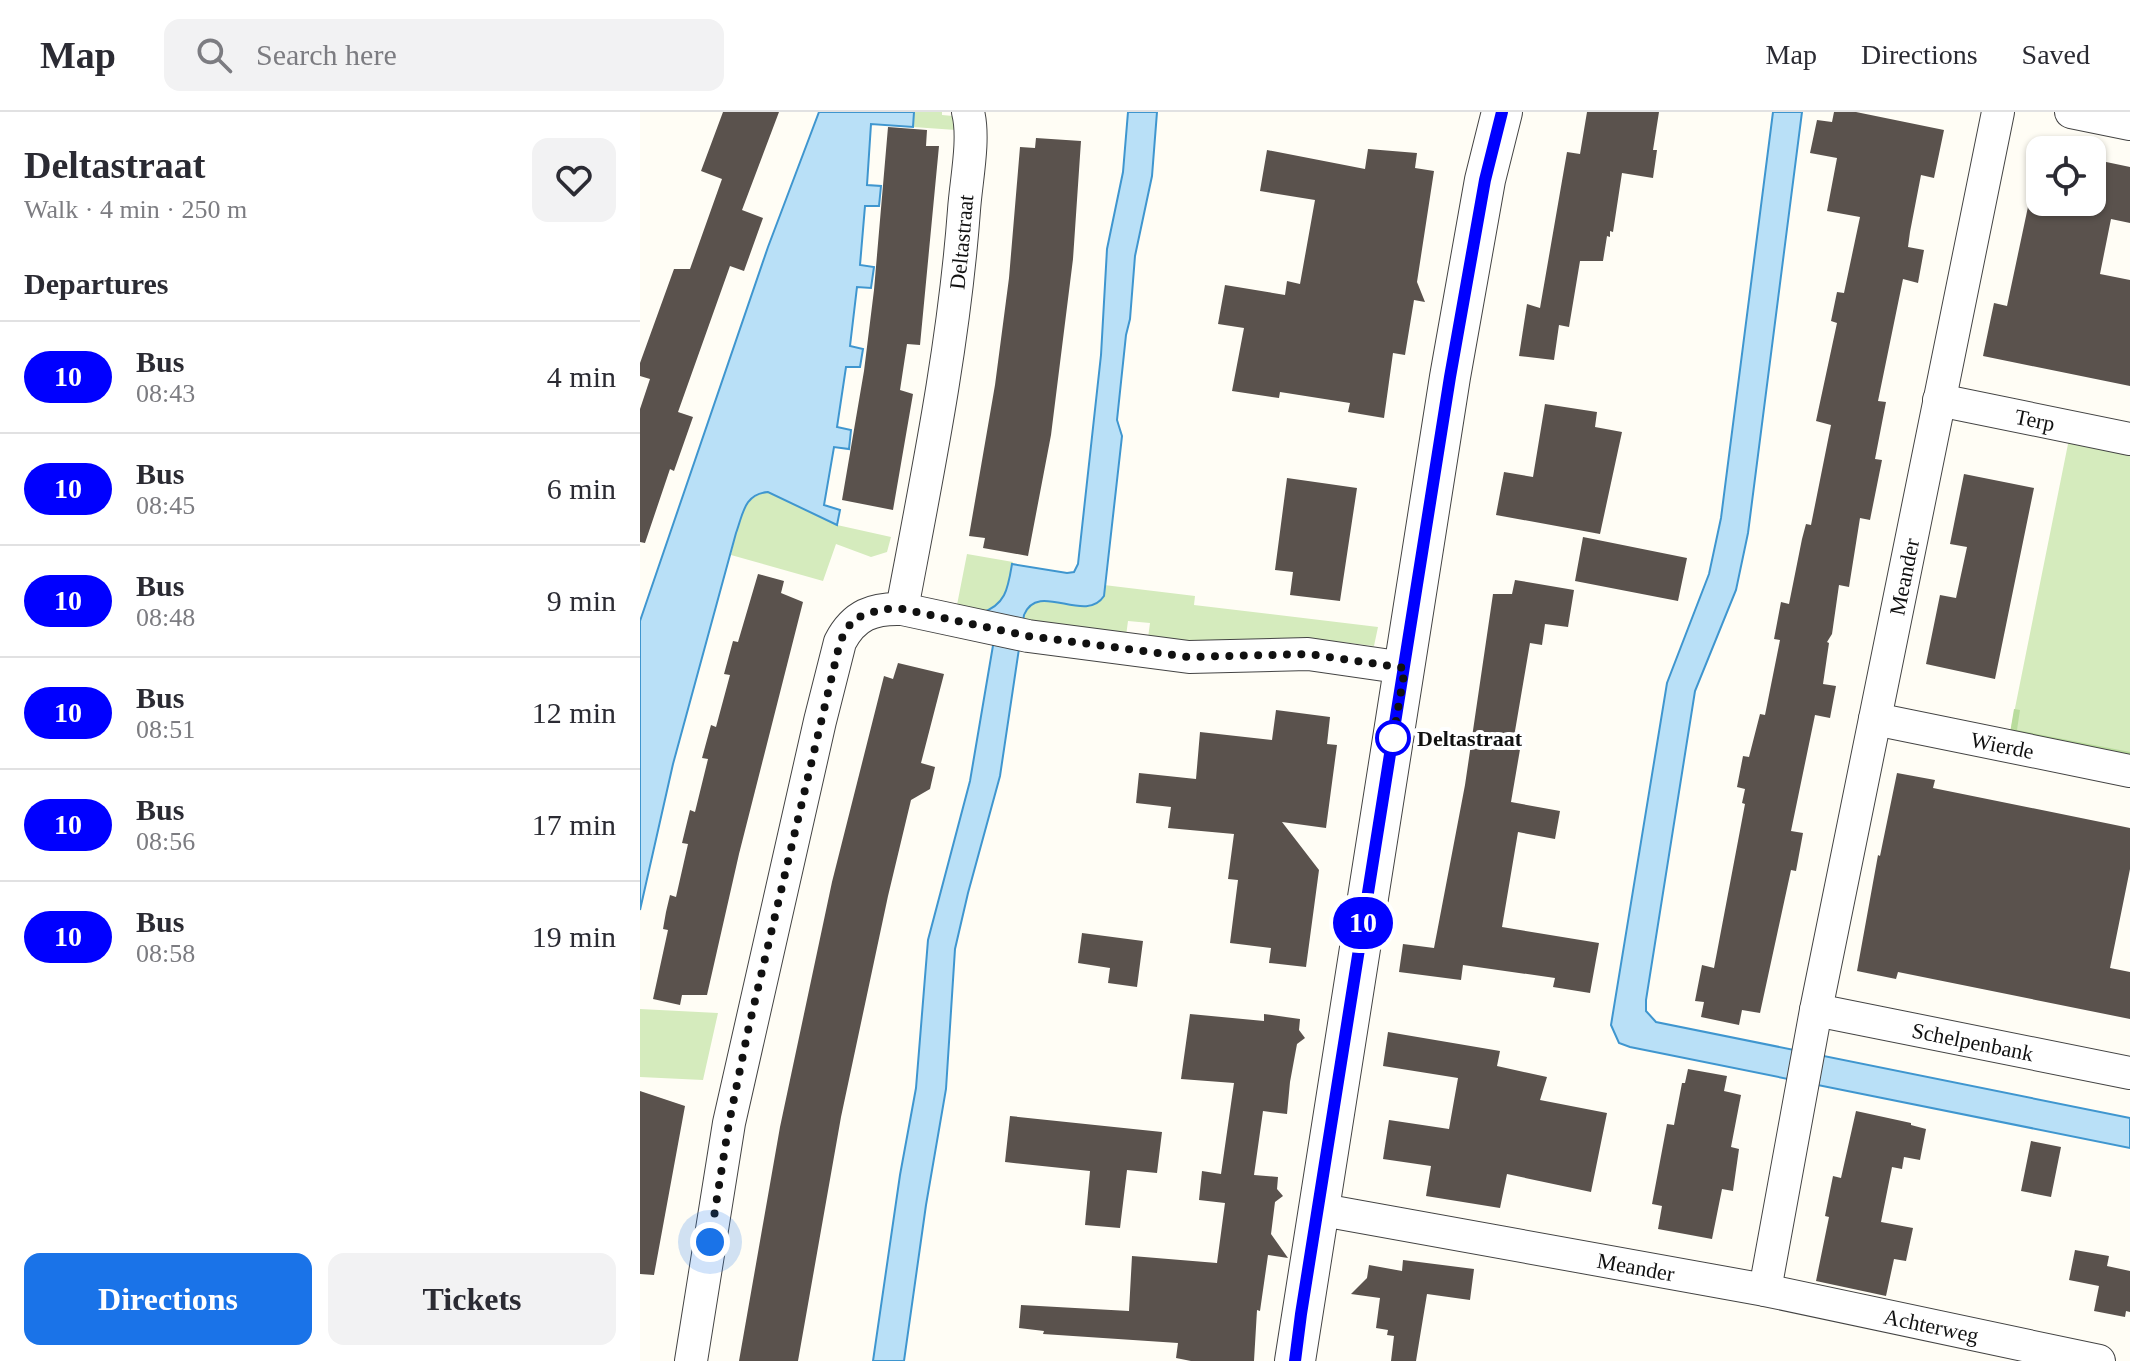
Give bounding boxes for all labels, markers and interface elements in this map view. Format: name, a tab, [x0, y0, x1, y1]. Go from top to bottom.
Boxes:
search box	[164, 19, 724, 91]
icon: search	[192, 33, 236, 77]
text: Map	[40, 34, 116, 76]
text: Search here	[256, 38, 397, 71]
text: Map	[1766, 39, 1817, 70]
text: Directions	[1861, 39, 1978, 70]
text: Saved	[2022, 39, 2090, 70]
map controls	[2026, 136, 2106, 216]
button: locate	[2026, 136, 2106, 216]
button: heart	[532, 138, 616, 222]
text: Deltastraat	[24, 144, 205, 186]
street label: Deltastraat	[944, 193, 978, 291]
text: Walk · 4 min · 250 m	[24, 195, 247, 224]
text: Departures	[24, 267, 168, 300]
text: Bus	[136, 345, 184, 378]
text: 4 min	[547, 360, 616, 393]
text: 10	[54, 361, 82, 392]
text: 08:43	[136, 379, 195, 408]
street label: Terp	[2013, 404, 2057, 436]
text: Bus	[136, 457, 184, 490]
text: 6 min	[547, 472, 616, 505]
text: 10	[54, 473, 82, 504]
text: 08:45	[136, 491, 195, 520]
street label: Meander	[1884, 535, 1924, 618]
text: Bus	[136, 569, 184, 602]
text: 9 min	[547, 584, 616, 617]
text: 10	[54, 585, 82, 616]
text: 08:48	[136, 603, 195, 632]
text: Bus	[136, 681, 184, 714]
text: 12 min	[532, 696, 616, 729]
text: 10	[54, 697, 82, 728]
text: 08:51	[136, 715, 195, 744]
marker: Deltastraat	[1376, 721, 1410, 755]
place label: Deltastraat	[1417, 726, 1523, 751]
street label: Wierde	[1968, 727, 2036, 764]
text: Bus	[136, 793, 184, 826]
text: 17 min	[532, 808, 616, 841]
text: 10	[54, 809, 82, 840]
text: 08:56	[136, 827, 195, 856]
line badge: 10	[1327, 897, 1399, 949]
text: Bus	[136, 905, 184, 938]
text: 10	[1349, 907, 1377, 938]
text: 19 min	[532, 920, 616, 953]
text: 10	[54, 921, 82, 952]
text: 08:58	[136, 939, 195, 968]
street label: Schelpenbank	[1910, 1018, 2036, 1066]
your location	[690, 1222, 730, 1262]
street label: Meander	[1595, 1248, 1677, 1287]
button: Directions	[24, 1253, 312, 1345]
button: Tickets	[328, 1253, 616, 1345]
street label: Achterweg	[1881, 1304, 1981, 1348]

